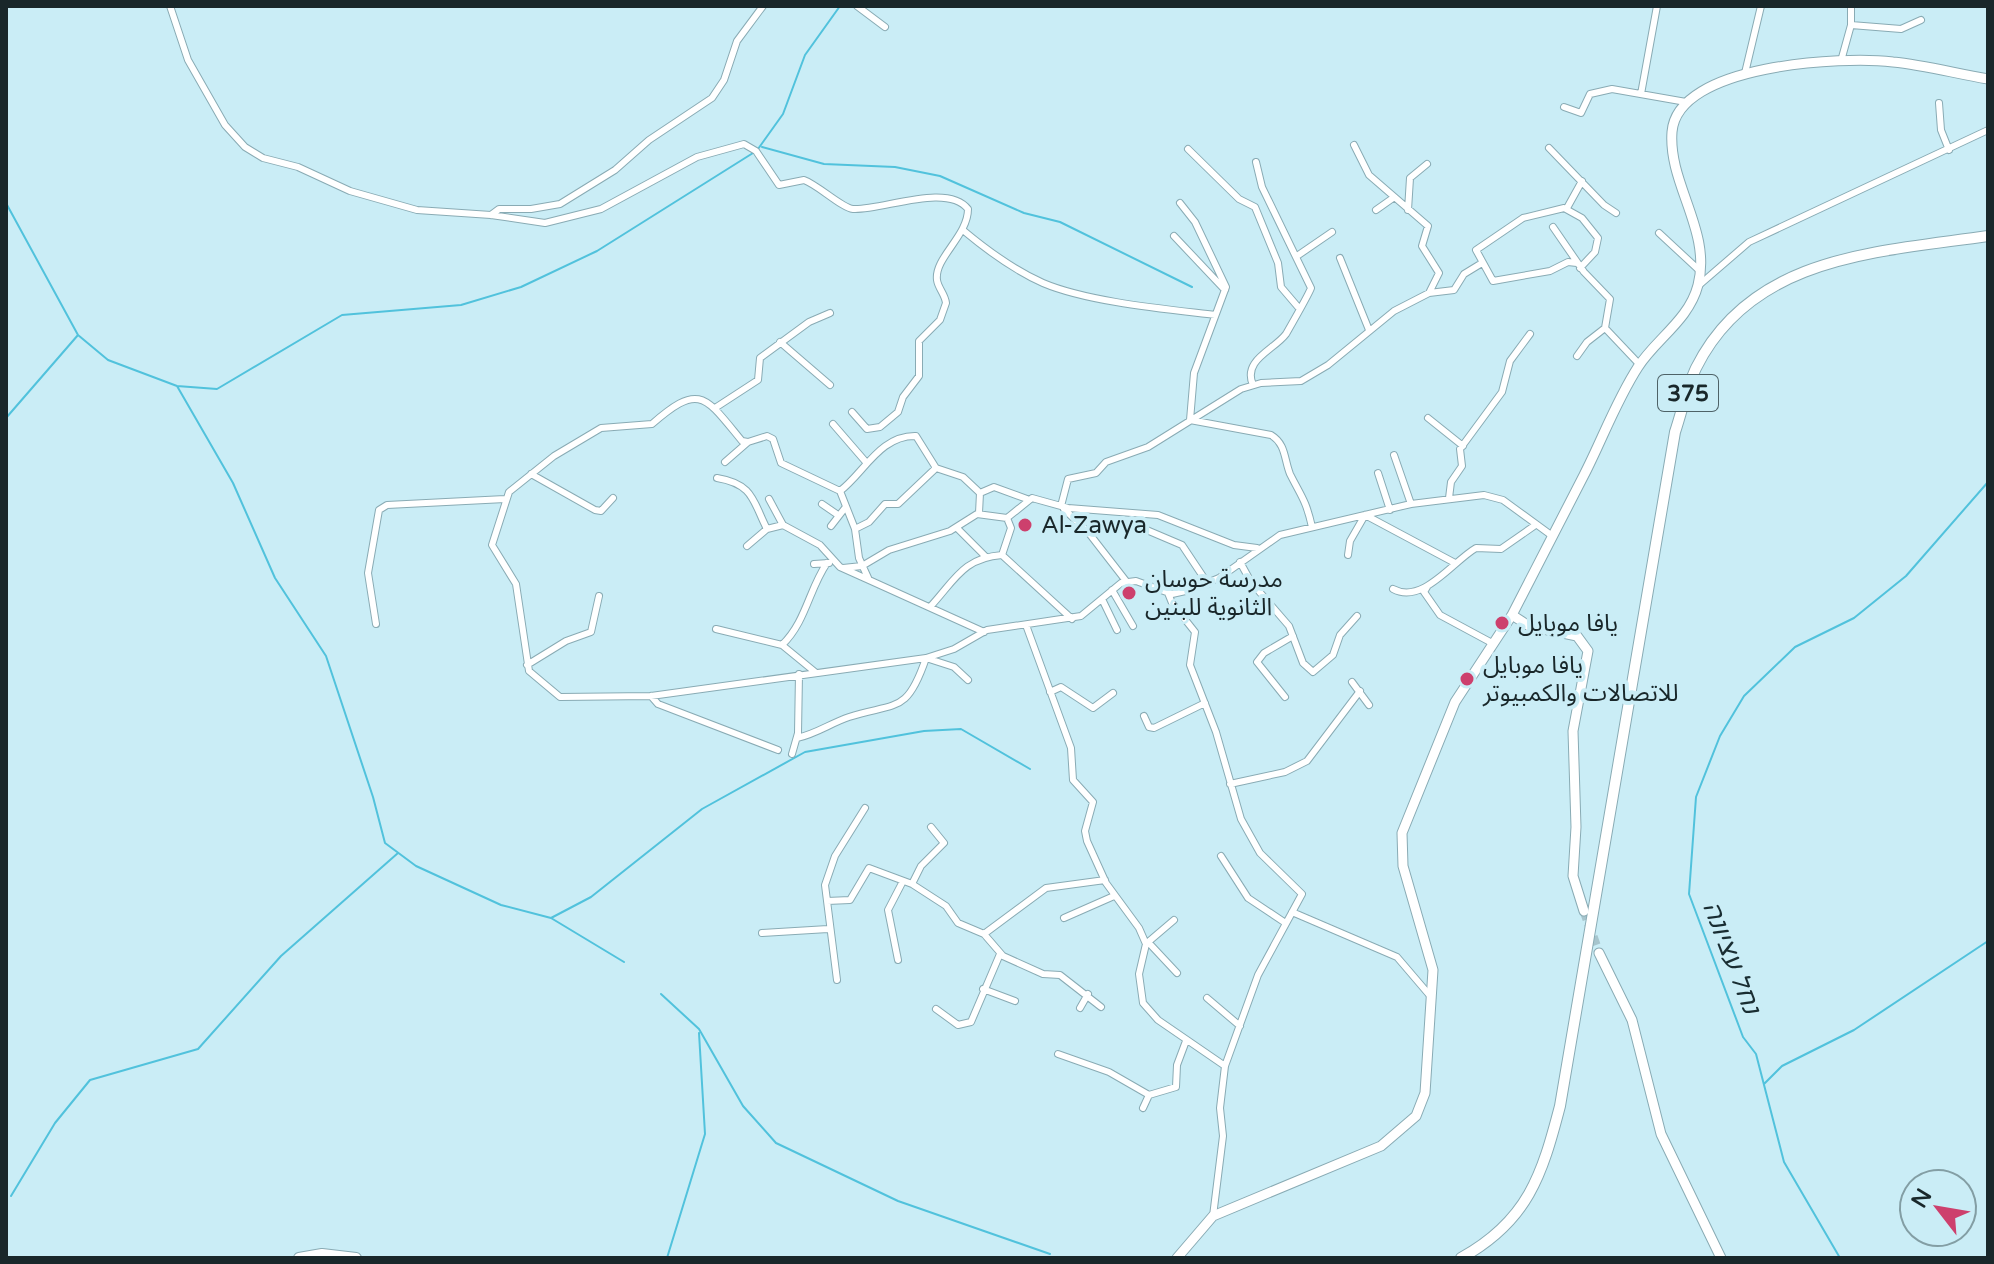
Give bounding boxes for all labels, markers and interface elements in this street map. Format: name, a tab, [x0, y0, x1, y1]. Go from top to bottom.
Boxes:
road number: 375	[1658, 375, 1718, 411]
place label: Al-Zawya	[1041, 511, 1147, 540]
marker: Al-Zawya	[1016, 516, 1034, 534]
place label: مدرسة حوسان الثانوية للبنين	[1145, 565, 1283, 622]
marker: مدرسة حوسان الثانوية للبنين	[1120, 584, 1138, 602]
place label: يافا موبايل	[1518, 609, 1618, 638]
marker: يافا موبايل	[1493, 614, 1511, 632]
place label: يافا موبايل للاتصالات والكمبيوتر	[1482, 651, 1679, 708]
marker: يافا موبايل للاتصالات والكمبيوتر	[1458, 670, 1476, 688]
water label: נחל עציונה	[1696, 896, 1768, 1020]
north arrow	[1898, 1168, 1978, 1248]
text: N	[1906, 1184, 1937, 1212]

